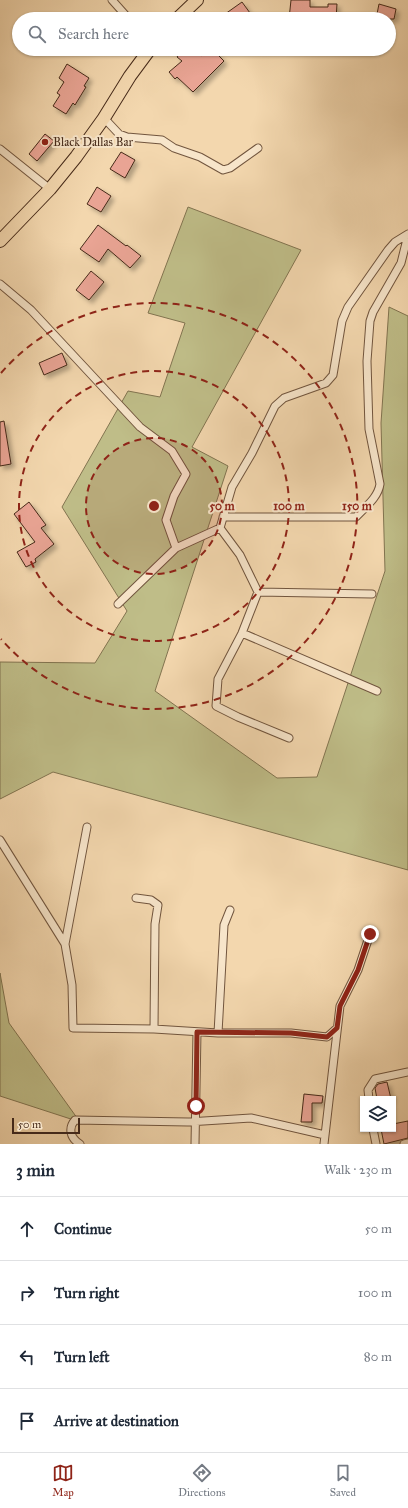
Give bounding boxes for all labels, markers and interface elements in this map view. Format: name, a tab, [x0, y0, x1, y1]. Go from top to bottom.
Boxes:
search box	[12, 12, 396, 56]
icon: search	[26, 23, 48, 45]
text: Search here	[58, 25, 129, 43]
place label: Black Dallas Bar	[53, 135, 134, 149]
marker: Black Dallas Bar	[40, 137, 50, 147]
centre of rings	[147, 499, 161, 513]
text: 50 m	[209, 499, 236, 513]
text: 100 m	[273, 499, 306, 513]
text: 150 m	[342, 499, 373, 513]
route end	[361, 925, 379, 943]
map controls	[360, 1096, 396, 1132]
button: layers	[360, 1096, 396, 1132]
route start	[187, 1097, 205, 1115]
scale bar	[12, 1116, 80, 1135]
text: 50 m	[18, 1118, 41, 1131]
text: 3 min	[16, 1160, 55, 1181]
text: Walk · 230 m	[324, 1162, 392, 1178]
icon: ahead	[16, 1218, 38, 1240]
text: Continue	[54, 1220, 112, 1238]
text: 50 m	[365, 1221, 392, 1237]
icon: right	[16, 1282, 38, 1304]
text: Turn right	[54, 1284, 119, 1302]
text: 100 m	[358, 1285, 392, 1301]
icon: left	[16, 1346, 38, 1368]
text: Turn left	[54, 1348, 110, 1366]
text: 80 m	[364, 1349, 392, 1365]
icon: arrive	[16, 1410, 38, 1432]
text: Arrive at destination	[54, 1412, 179, 1430]
tab: Map	[52, 1462, 74, 1499]
tab: Directions	[178, 1462, 226, 1499]
tab: Saved	[330, 1462, 356, 1499]

